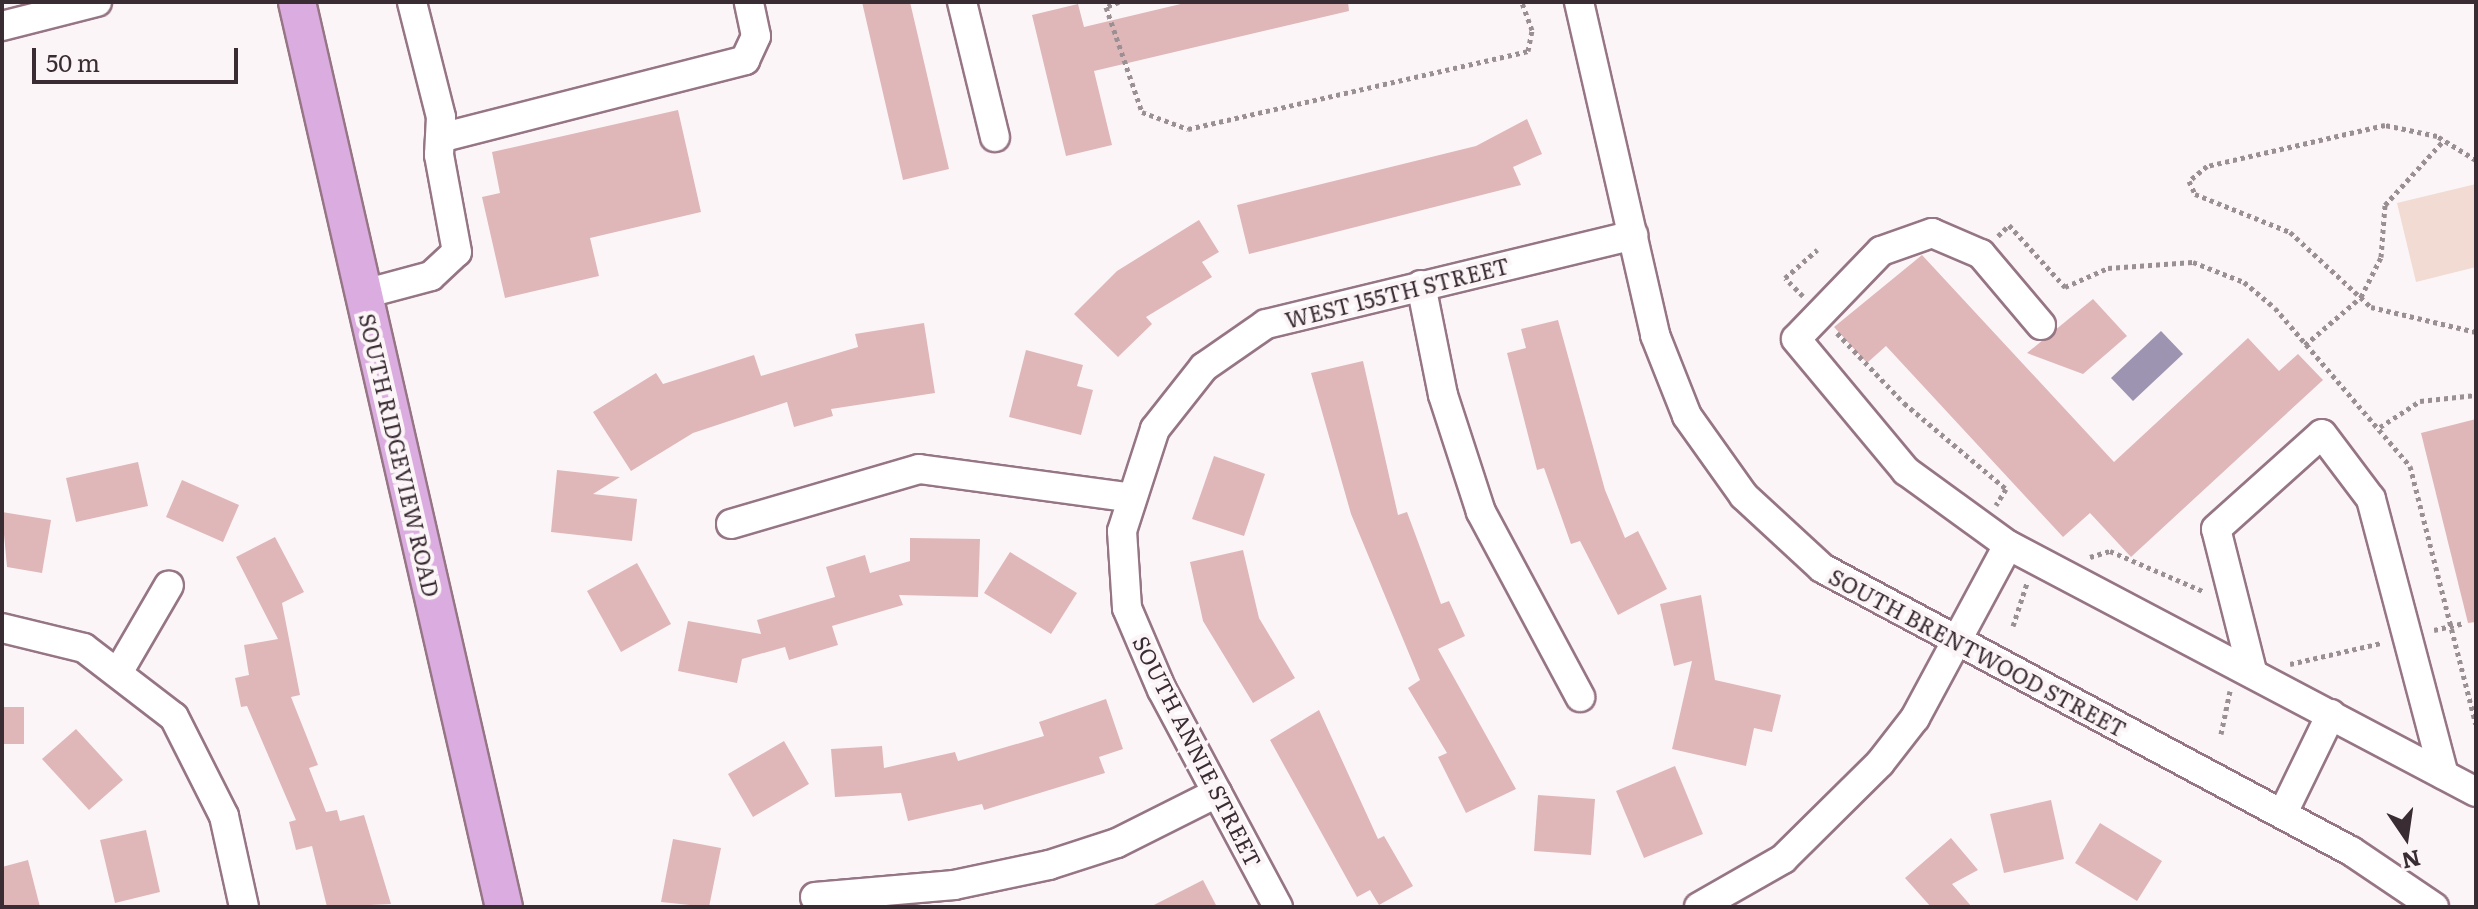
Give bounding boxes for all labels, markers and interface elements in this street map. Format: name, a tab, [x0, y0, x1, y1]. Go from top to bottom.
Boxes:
scale bar	[36, 32, 242, 82]
text: 50 m	[46, 44, 100, 79]
street label: WEST 155TH STREET	[1282, 251, 1512, 333]
street label: SOUTH RIDGEVIEW ROAD	[354, 311, 446, 599]
street label: SOUTH BRENTWOOD STREET	[1825, 562, 2131, 742]
street label: SOUTH ANNIE STREET	[1128, 631, 1268, 871]
north arrow	[2366, 797, 2446, 877]
text: N	[2399, 843, 2424, 879]

